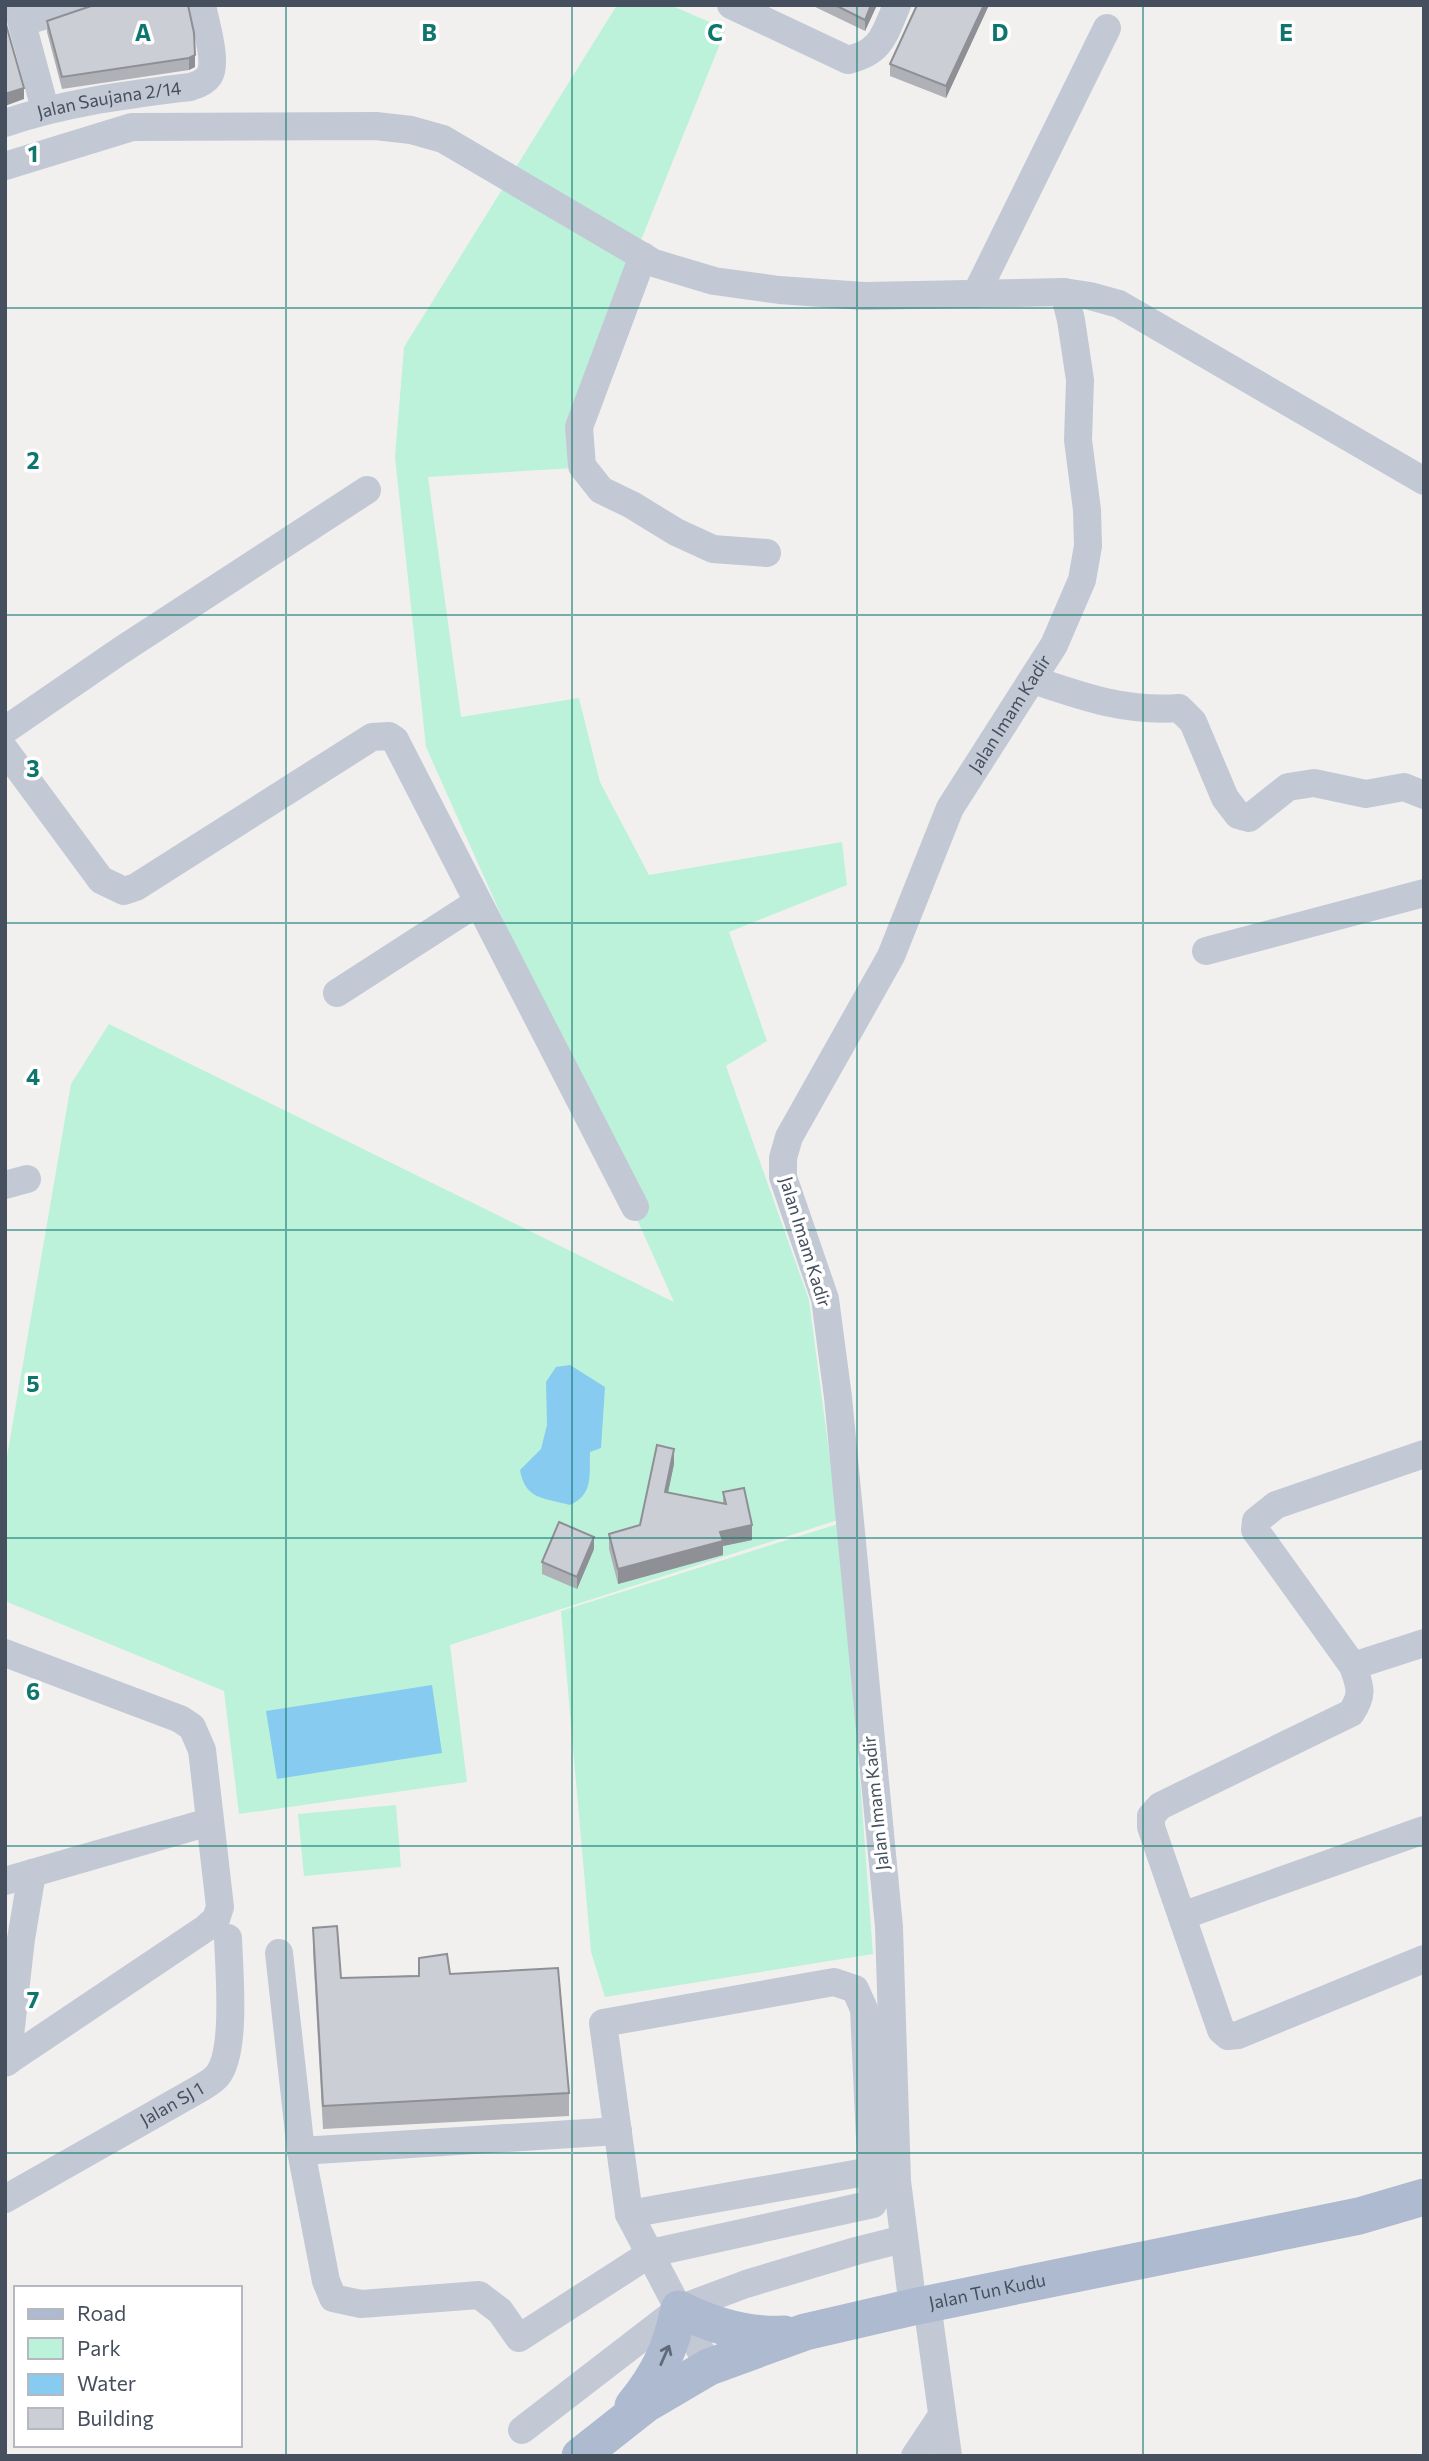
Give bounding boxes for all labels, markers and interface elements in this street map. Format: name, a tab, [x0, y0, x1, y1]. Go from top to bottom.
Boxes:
text: A	[135, 18, 152, 46]
text: B	[421, 18, 437, 46]
text: C	[707, 18, 723, 46]
text: D	[992, 18, 1009, 46]
text: E	[1279, 18, 1293, 46]
street label: Jalan Saujana 2/14	[34, 76, 183, 123]
text: 1	[28, 139, 38, 167]
text: 2	[26, 446, 40, 474]
street label: Jalan Imam Kadir	[963, 650, 1055, 776]
text: 3	[26, 754, 40, 782]
text: 4	[26, 1062, 40, 1090]
street label: Jalan Imam Kadir	[776, 1174, 836, 1310]
text: 5	[26, 1369, 40, 1397]
text: 6	[26, 1677, 40, 1705]
street label: Jalan Imam Kadir	[857, 1735, 893, 1872]
text: 7	[27, 1985, 39, 2013]
street label: Jalan SJ 1	[136, 2077, 207, 2130]
street label: Jalan Tun Kudu	[927, 2268, 1048, 2313]
legend	[14, 2286, 242, 2447]
text: Road	[77, 2300, 126, 2325]
text: Park	[77, 2335, 121, 2360]
one-way arrow	[659, 2345, 672, 2367]
text: Water	[77, 2370, 136, 2395]
text: Building	[77, 2405, 154, 2430]

